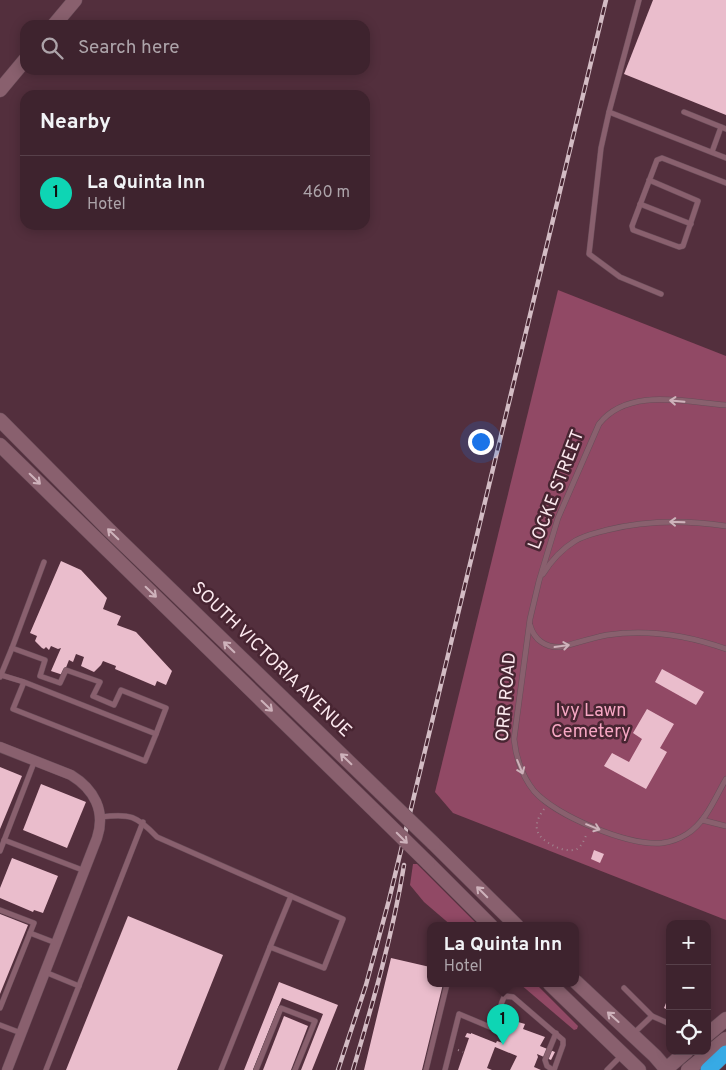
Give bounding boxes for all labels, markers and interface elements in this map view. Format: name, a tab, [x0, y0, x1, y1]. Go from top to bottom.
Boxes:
search box	[20, 20, 370, 75]
icon: search	[38, 34, 66, 62]
text: Search here	[78, 36, 180, 60]
text: Nearby	[40, 109, 111, 136]
text: La Quinta Inn	[87, 171, 205, 195]
text: 1	[53, 183, 59, 203]
text: 460 m	[303, 183, 350, 203]
text: Hotel	[87, 195, 126, 215]
one-way arrow	[670, 396, 686, 406]
street label: LOCKE STREET	[524, 427, 590, 553]
your location	[468, 429, 494, 455]
one-way arrow	[29, 473, 41, 485]
one-way arrow	[670, 517, 686, 527]
one-way arrow	[107, 528, 119, 540]
street label: SOUTH VICTORIA AVENUE	[186, 577, 356, 743]
one-way arrow	[145, 586, 157, 598]
one-way arrow	[224, 641, 236, 653]
one-way arrow	[554, 641, 570, 651]
street label: ORR ROAD	[492, 651, 522, 743]
one-way arrow	[261, 700, 274, 712]
park label: Ivy Lawn Cemetery	[551, 700, 631, 744]
one-way arrow	[341, 754, 353, 766]
one-way arrow	[516, 759, 526, 774]
one-way arrow	[585, 823, 601, 832]
one-way arrow	[396, 832, 408, 844]
one-way arrow	[476, 886, 488, 898]
map controls	[666, 920, 711, 1055]
button: +	[666, 920, 711, 965]
popup	[427, 922, 579, 987]
text: La Quinta Inn	[444, 933, 562, 957]
text: Hotel	[444, 957, 483, 977]
button: −	[666, 965, 711, 1010]
pin: 1	[487, 1004, 519, 1045]
button: locate	[666, 1010, 711, 1055]
one-way arrow	[607, 1011, 620, 1023]

